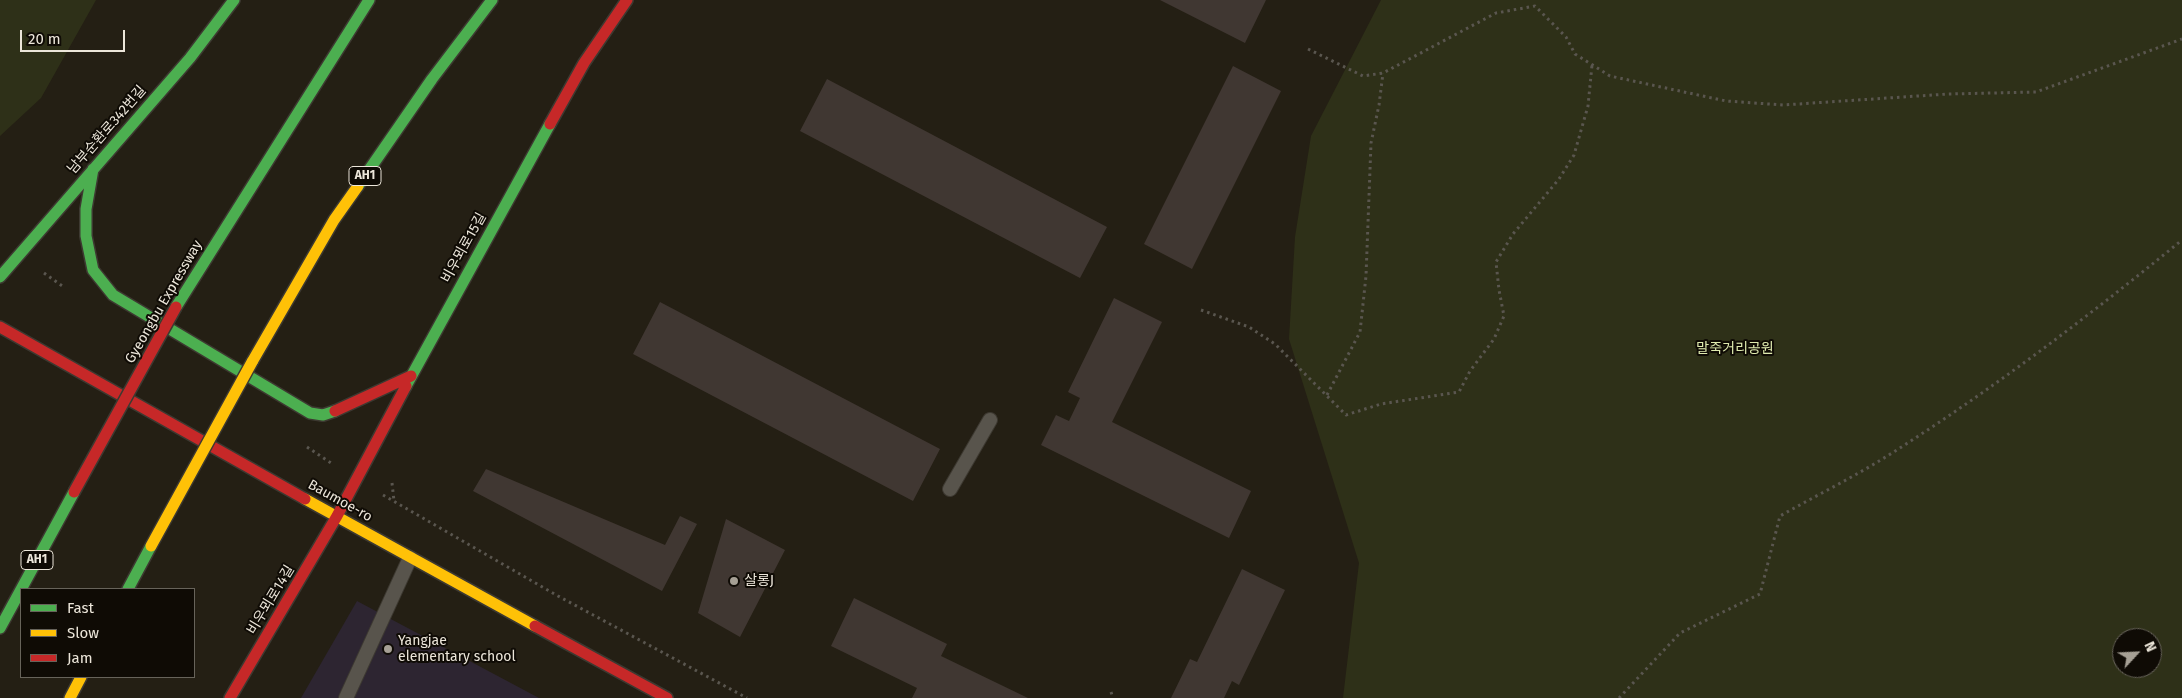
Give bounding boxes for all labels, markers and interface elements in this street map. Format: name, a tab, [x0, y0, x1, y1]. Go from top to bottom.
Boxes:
scale bar	[22, 20, 128, 52]
text: 20 m	[28, 30, 61, 48]
street label: 남부순환로342번길	[64, 83, 150, 177]
road number: AH1	[349, 167, 381, 186]
street label: 비우뫼로15길	[438, 210, 490, 286]
street label: Gyeongbu Expressway	[122, 237, 206, 367]
park label: 말죽거리공원	[1696, 341, 1774, 357]
street label: Baumoe-ro	[305, 476, 375, 526]
road number: AH1	[21, 550, 53, 570]
street label: 비우뫼로14길	[244, 562, 298, 638]
place label: 살롱J	[744, 573, 774, 589]
marker: 살롱J	[728, 575, 740, 587]
legend	[20, 588, 195, 678]
text: Fast	[67, 599, 94, 617]
text: Slow	[67, 624, 99, 642]
north arrow	[2112, 628, 2162, 678]
place label: Yangjae elementary school	[398, 633, 516, 666]
text: N	[2140, 639, 2160, 655]
marker: Yangjae elementary school	[382, 643, 394, 655]
text: Jam	[67, 649, 93, 667]

